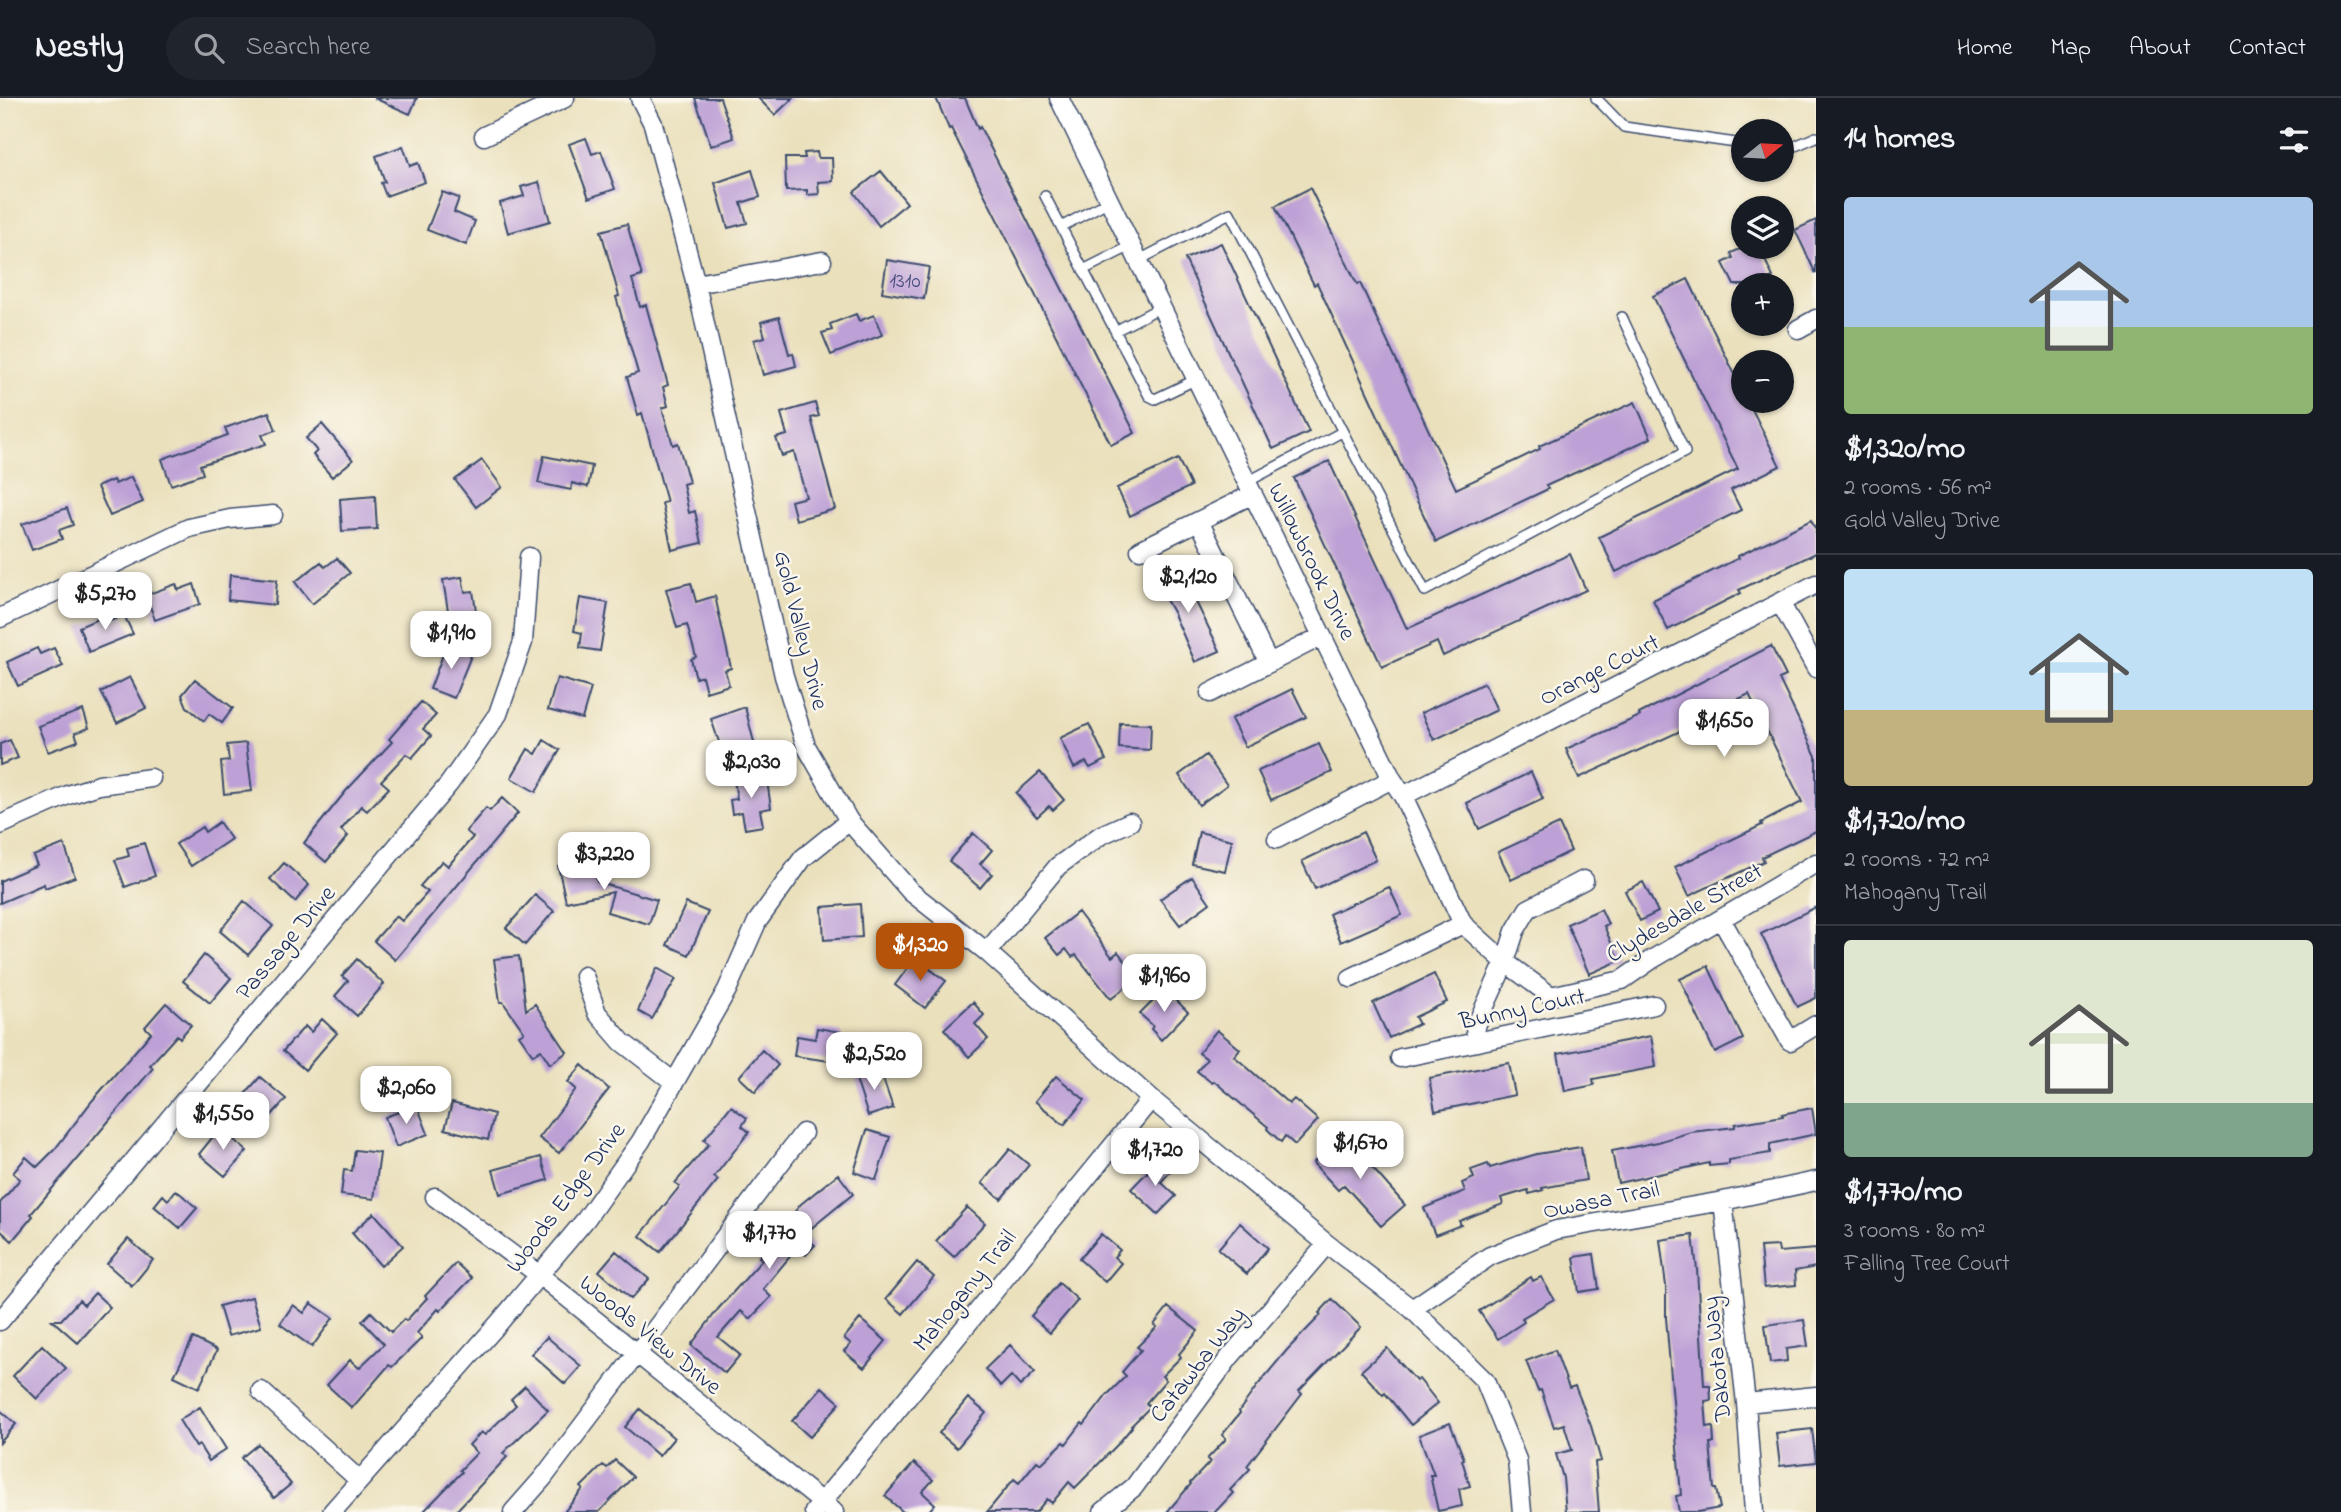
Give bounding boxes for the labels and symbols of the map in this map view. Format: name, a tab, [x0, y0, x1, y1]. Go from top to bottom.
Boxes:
north arrow	[1731, 119, 1794, 182]
house number: 1310	[889, 267, 921, 297]
street label: Willowbrook Drive	[1258, 478, 1364, 647]
street label: Gold Valley Drive	[762, 547, 836, 714]
pin: $2,120	[1131, 556, 1245, 615]
pin: $5,270	[48, 573, 162, 632]
pin: $1,910	[394, 612, 508, 671]
street label: Orange Court	[1534, 626, 1666, 716]
pin: $1,650	[1667, 700, 1781, 759]
pin: $2,030	[694, 740, 808, 800]
pin: $3,220	[547, 832, 661, 892]
street label: Clydesdale Street	[1601, 855, 1770, 974]
street label: Passage Drive	[228, 878, 346, 1009]
pin: $1,320	[863, 924, 977, 983]
pin: $1,960	[1107, 954, 1221, 1014]
street label: Bunny Court	[1455, 980, 1589, 1042]
pin: $2,520	[817, 1032, 931, 1092]
pin: $2,060	[349, 1066, 463, 1126]
pin: $1,550	[166, 1093, 280, 1152]
street label: Woods Edge Drive	[499, 1116, 636, 1281]
pin: $1,670	[1303, 1122, 1417, 1181]
pin: $1,720	[1098, 1128, 1212, 1188]
street label: Owasa Trail	[1540, 1173, 1663, 1230]
pin: $1,770	[712, 1212, 826, 1271]
street label: Mahogany Trail	[906, 1223, 1027, 1361]
street label: Woods View Drive	[571, 1267, 729, 1405]
street label: Dakota Way	[1695, 1294, 1744, 1424]
street label: Catawba Way	[1142, 1300, 1256, 1432]

